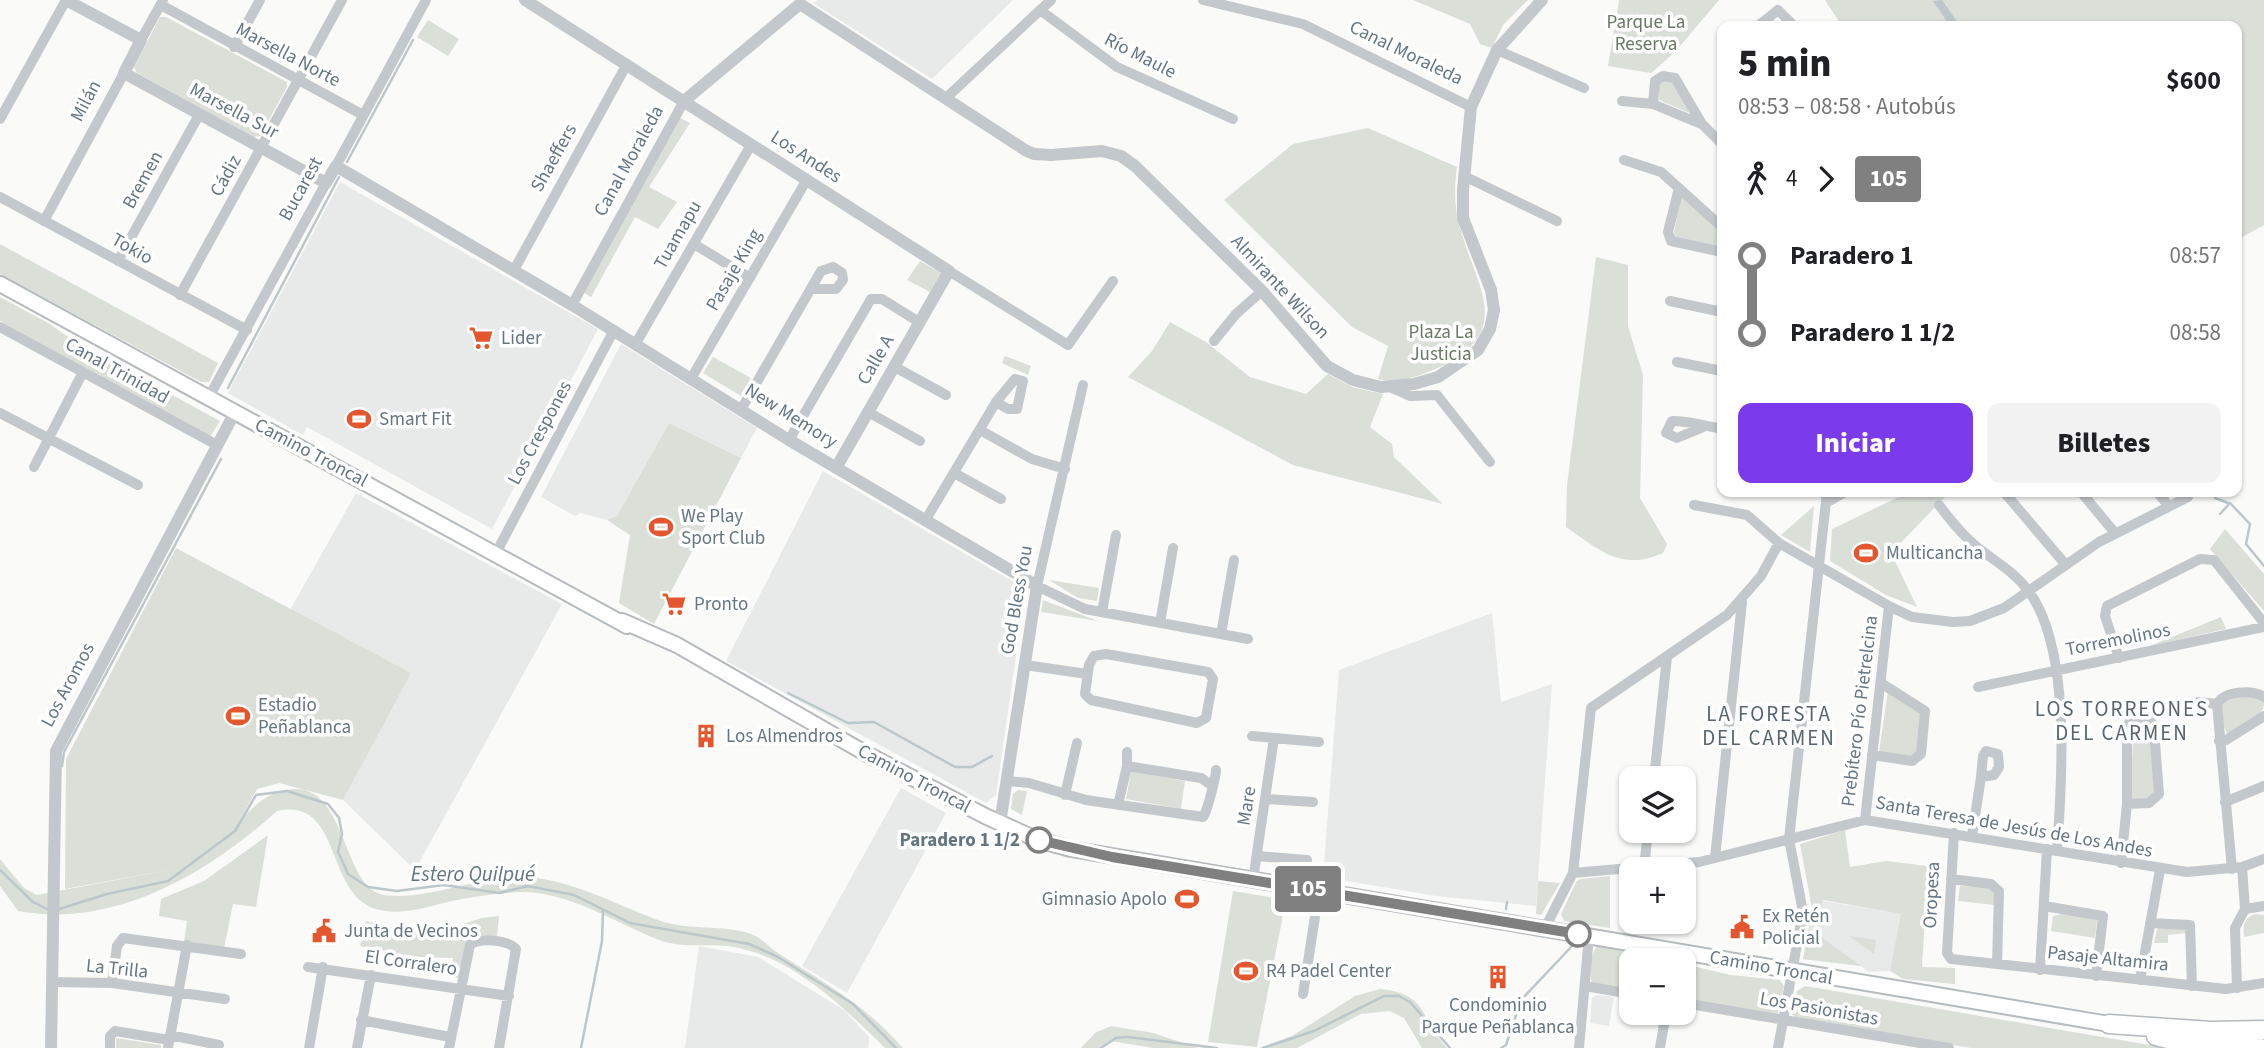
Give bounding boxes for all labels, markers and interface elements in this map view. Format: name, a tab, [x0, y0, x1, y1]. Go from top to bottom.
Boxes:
park label: Parque La Reserva	[1607, 9, 1685, 58]
street label: Canal Moraleda	[1345, 14, 1467, 92]
street label: Marsella Norte	[231, 16, 345, 94]
street label: Río Maule	[1099, 26, 1181, 86]
text: 5 min	[1738, 37, 1831, 91]
text: $600	[2166, 62, 2221, 99]
street label: Milán	[64, 76, 108, 126]
street label: Marsella Sur	[185, 76, 284, 146]
text: 08:53 – 08:58 · Autobús	[1738, 90, 1956, 123]
street label: Canal Moraleda	[587, 101, 671, 221]
street label: Shaeffers	[524, 119, 584, 197]
street label: Los Andes	[765, 124, 847, 190]
street label: Bremen	[116, 146, 170, 214]
street label: Cádiz	[204, 150, 248, 202]
street label: Bucarest	[272, 152, 330, 226]
icon: walk	[1738, 160, 1776, 198]
icon: forward	[1807, 160, 1845, 198]
text: 105	[1869, 161, 1907, 196]
text: 4	[1786, 162, 1797, 195]
street label: Tuamapu	[647, 196, 709, 274]
street label: Pasaje King	[700, 224, 769, 316]
street label: Tokio	[106, 227, 158, 271]
street label: Almirante Wilson	[1224, 229, 1336, 345]
text: Paradero 1	[1790, 237, 1913, 274]
text: 08:57	[2170, 239, 2221, 272]
text: Paradero 1 1/2	[1790, 314, 1955, 351]
text: 08:58	[2170, 316, 2221, 349]
park label: Plaza La Justicia	[1408, 319, 1474, 368]
supermarket icon: Lider	[467, 324, 495, 352]
place label: Lider	[501, 325, 542, 352]
street label: Calle A	[851, 329, 901, 390]
street label: Canal Trinidad	[60, 331, 174, 411]
street label: Los Crespones	[501, 376, 579, 490]
street label: New Memory	[740, 377, 843, 455]
button: Iniciar	[1738, 403, 1973, 483]
button: Billetes	[1987, 403, 2221, 483]
sports icon: Smart Fit	[345, 405, 373, 433]
place label: Smart Fit	[379, 406, 452, 433]
street label: Camino Troncal	[250, 412, 372, 494]
place label: We Play Sport Club	[681, 503, 765, 552]
sports icon: We Play Sport Club	[647, 513, 675, 541]
sports icon: Multicancha	[1852, 539, 1880, 567]
place label: Multicancha	[1886, 540, 1983, 567]
street label: God Bless You	[994, 543, 1040, 657]
supermarket icon: Pronto	[660, 590, 688, 618]
place label: Pronto	[694, 591, 748, 618]
street label: Prebítero Pío Pietrelcina	[1835, 614, 1885, 808]
street label: Torremolinos	[2063, 617, 2173, 663]
street label: Los Aromos	[34, 638, 102, 732]
place label: Estadio Peñablanca	[258, 692, 351, 741]
district label: LOS TORREONES DEL CARMEN	[2035, 694, 2209, 748]
district label: LA FORESTA DEL CARMEN	[1702, 699, 1836, 753]
sports icon: Estadio Peñablanca	[224, 702, 252, 730]
building icon: Los Almendros	[692, 722, 720, 750]
place label: Los Almendros	[726, 723, 843, 750]
street label: Camino Troncal	[853, 738, 975, 820]
map controls	[1619, 766, 1696, 1025]
button: layers	[1619, 766, 1696, 843]
street label: Mare	[1231, 785, 1263, 827]
street label: Santa Teresa de Jesús de Los Andes	[1873, 789, 2155, 865]
place label: Paradero 1 1/2	[899, 827, 1020, 854]
marker: Paradero 1 1/2	[1026, 827, 1052, 853]
button: +	[1619, 857, 1696, 934]
water label: Estero Quilpué	[411, 859, 536, 889]
street label: Oropesa	[1917, 861, 1947, 929]
line badge: 105	[1268, 866, 1348, 912]
text: 105	[1289, 871, 1327, 906]
sports icon: Gimnasio Apolo	[1173, 885, 1201, 913]
place label: Gimnasio Apolo	[1042, 886, 1167, 913]
place label: Ex Retén Policial	[1762, 903, 1830, 952]
public building icon: Ex Retén Policial	[1728, 913, 1756, 941]
public building icon: Junta de Vecinos	[310, 917, 338, 945]
place label: Junta de Vecinos	[344, 918, 478, 945]
unlabelled marker	[1565, 921, 1591, 947]
street label: Pasaje Altamira	[2046, 939, 2170, 979]
street label: El Corralero	[363, 943, 459, 983]
street label: Camino Troncal	[1707, 944, 1835, 992]
button: −	[1619, 948, 1696, 1025]
street label: La Trilla	[85, 952, 149, 986]
sports icon: R4 Padel Center	[1232, 957, 1260, 985]
place label: R4 Padel Center	[1266, 958, 1391, 985]
building icon: Condominio Parque Peñablanca	[1484, 963, 1512, 991]
street label: Los Pasionistas	[1758, 985, 1880, 1033]
place label: Condominio Parque Peñablanca	[1421, 992, 1575, 1041]

